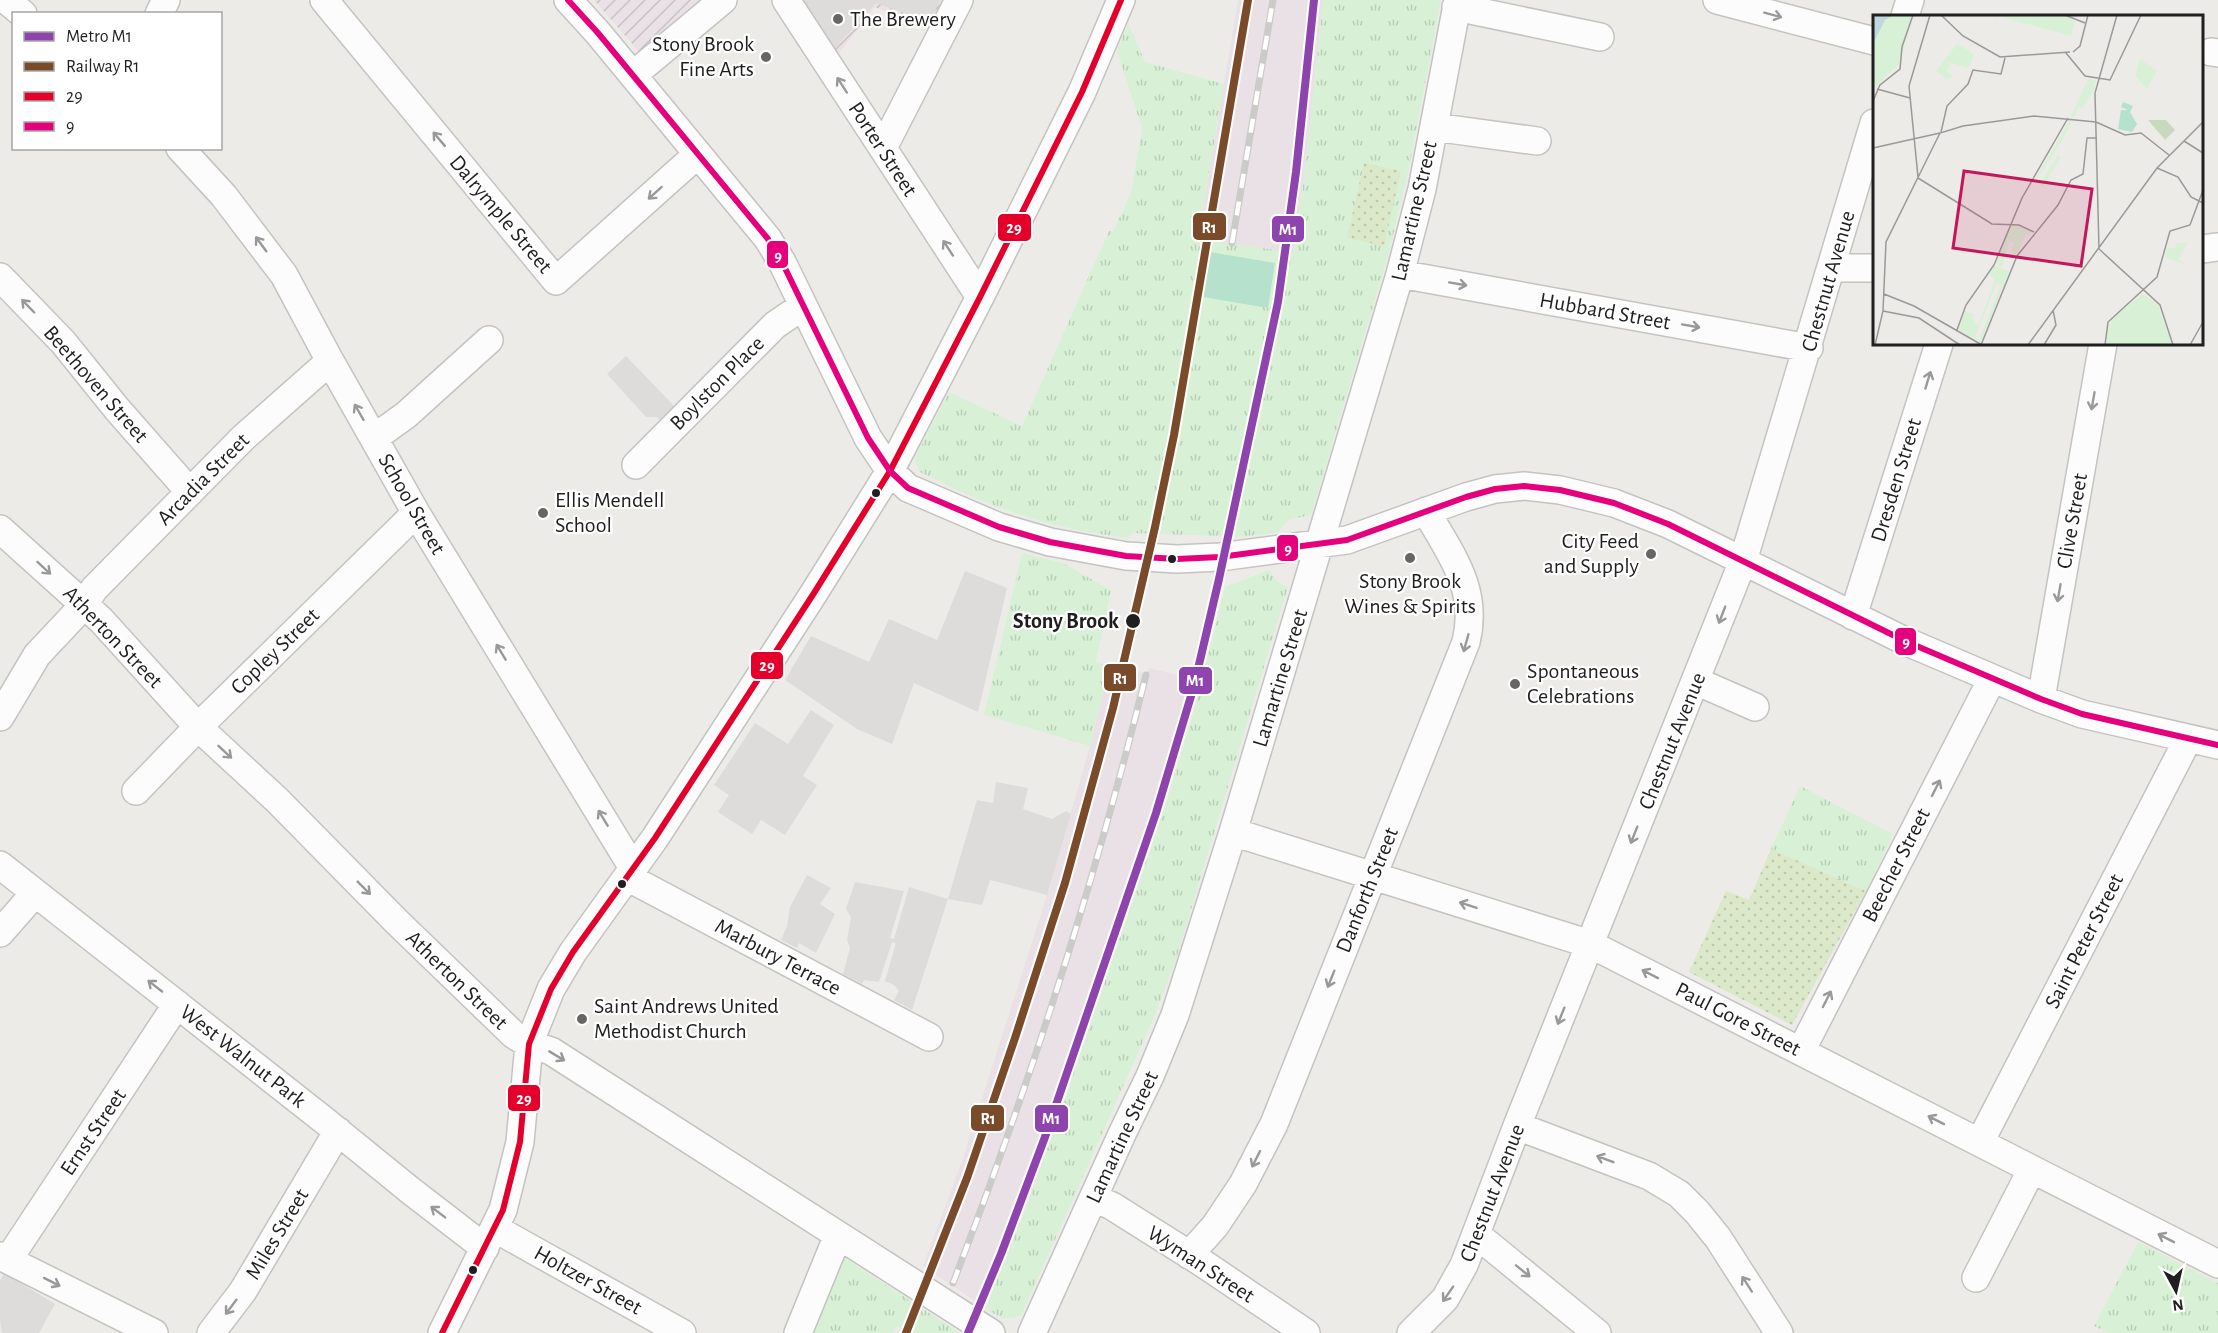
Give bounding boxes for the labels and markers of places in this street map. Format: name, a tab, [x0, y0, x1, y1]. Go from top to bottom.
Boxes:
place label: The Brewery	[850, 8, 957, 30]
marker: The Brewery	[831, 12, 845, 26]
place label: Stony Brook Fine Arts	[652, 33, 754, 80]
marker: Stony Brook Fine Arts	[759, 50, 773, 64]
unlabelled marker	[870, 487, 882, 499]
place label: Ellis Mendell School	[555, 489, 664, 536]
marker: Ellis Mendell School	[536, 506, 550, 520]
place label: City Feed and Supply	[1544, 530, 1640, 577]
marker: City Feed and Supply	[1644, 547, 1658, 561]
marker: Stony Brook Wines & Spirits	[1403, 551, 1417, 565]
unlabelled marker	[1166, 553, 1178, 565]
place label: Stony Brook Wines & Spirits	[1344, 570, 1476, 617]
place label: Stony Brook	[1013, 610, 1119, 633]
marker: Stony Brook	[1124, 612, 1142, 630]
place label: Spontaneous Celebrations	[1527, 660, 1639, 707]
marker: Spontaneous Celebrations	[1508, 677, 1522, 691]
unlabelled marker	[616, 878, 628, 890]
place label: Saint Andrews United Methodist Church	[594, 995, 779, 1042]
marker: Saint Andrews United Methodist Church	[575, 1012, 589, 1026]
unlabelled marker	[467, 1264, 479, 1276]

